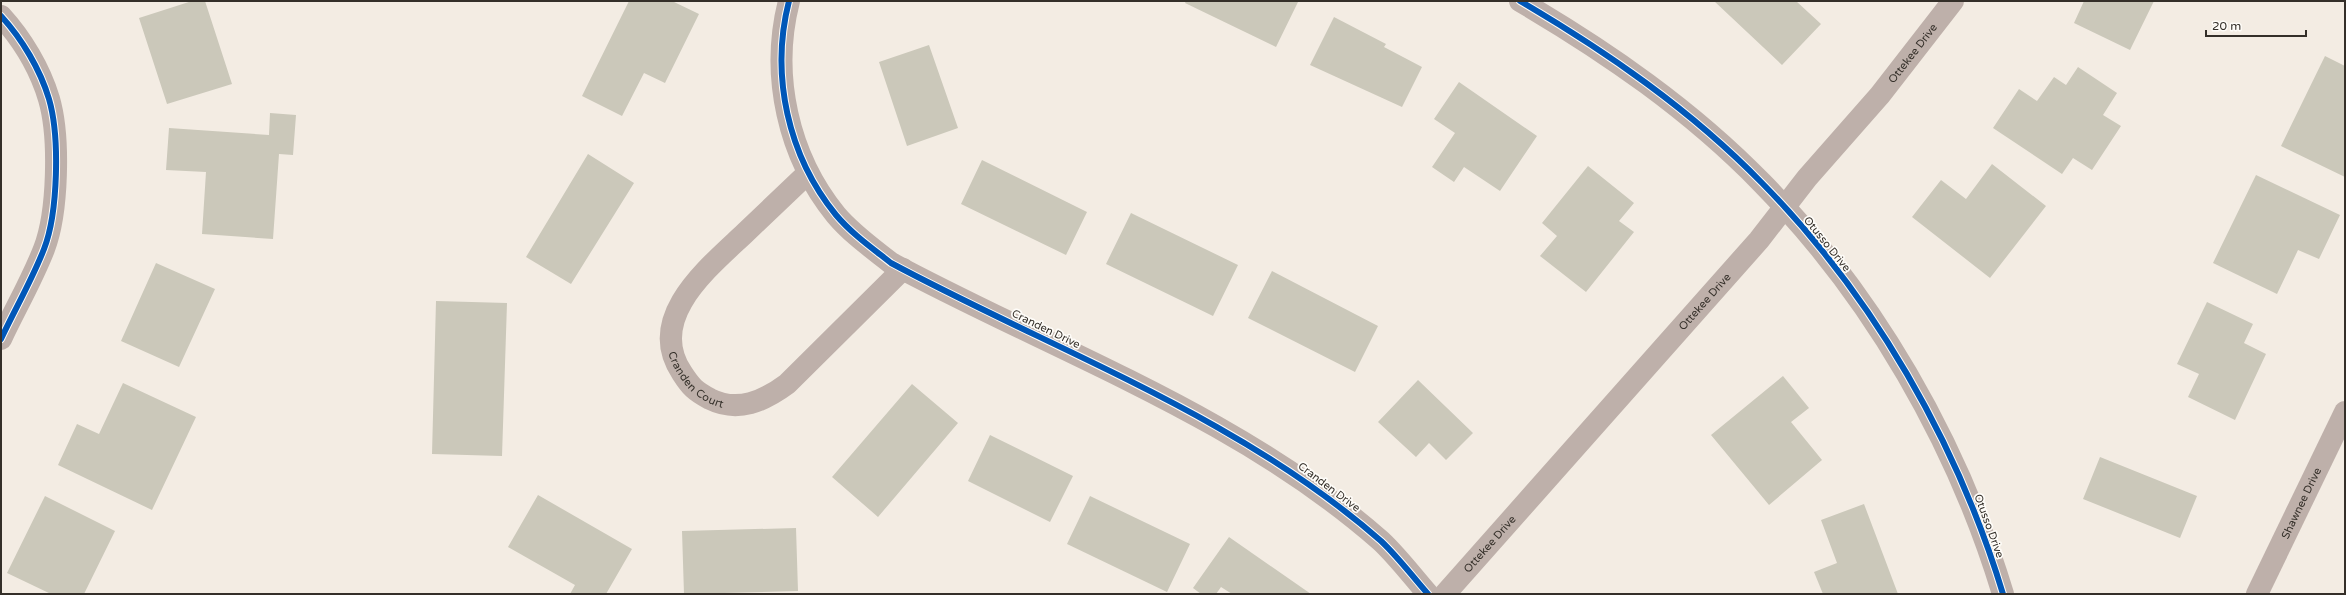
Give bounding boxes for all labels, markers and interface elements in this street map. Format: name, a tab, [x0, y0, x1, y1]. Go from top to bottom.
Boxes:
scale bar	[2206, 12, 2306, 38]
text: 20 m	[2212, 19, 2241, 33]
street label: Ottekee Drive	[1885, 21, 1940, 86]
street label: Otusso Drive	[1801, 214, 1853, 274]
street label: Ottekee Drive	[1676, 270, 1733, 333]
street label: Cranden Drive	[1010, 307, 1082, 351]
street label: Cranden Court	[666, 350, 725, 410]
street label: Cranden Drive	[1295, 459, 1363, 515]
street label: Shawnee Drive	[2278, 465, 2324, 541]
street label: Otusso Drive	[1971, 492, 2007, 560]
street label: Ottekee Drive	[1461, 513, 1518, 575]

